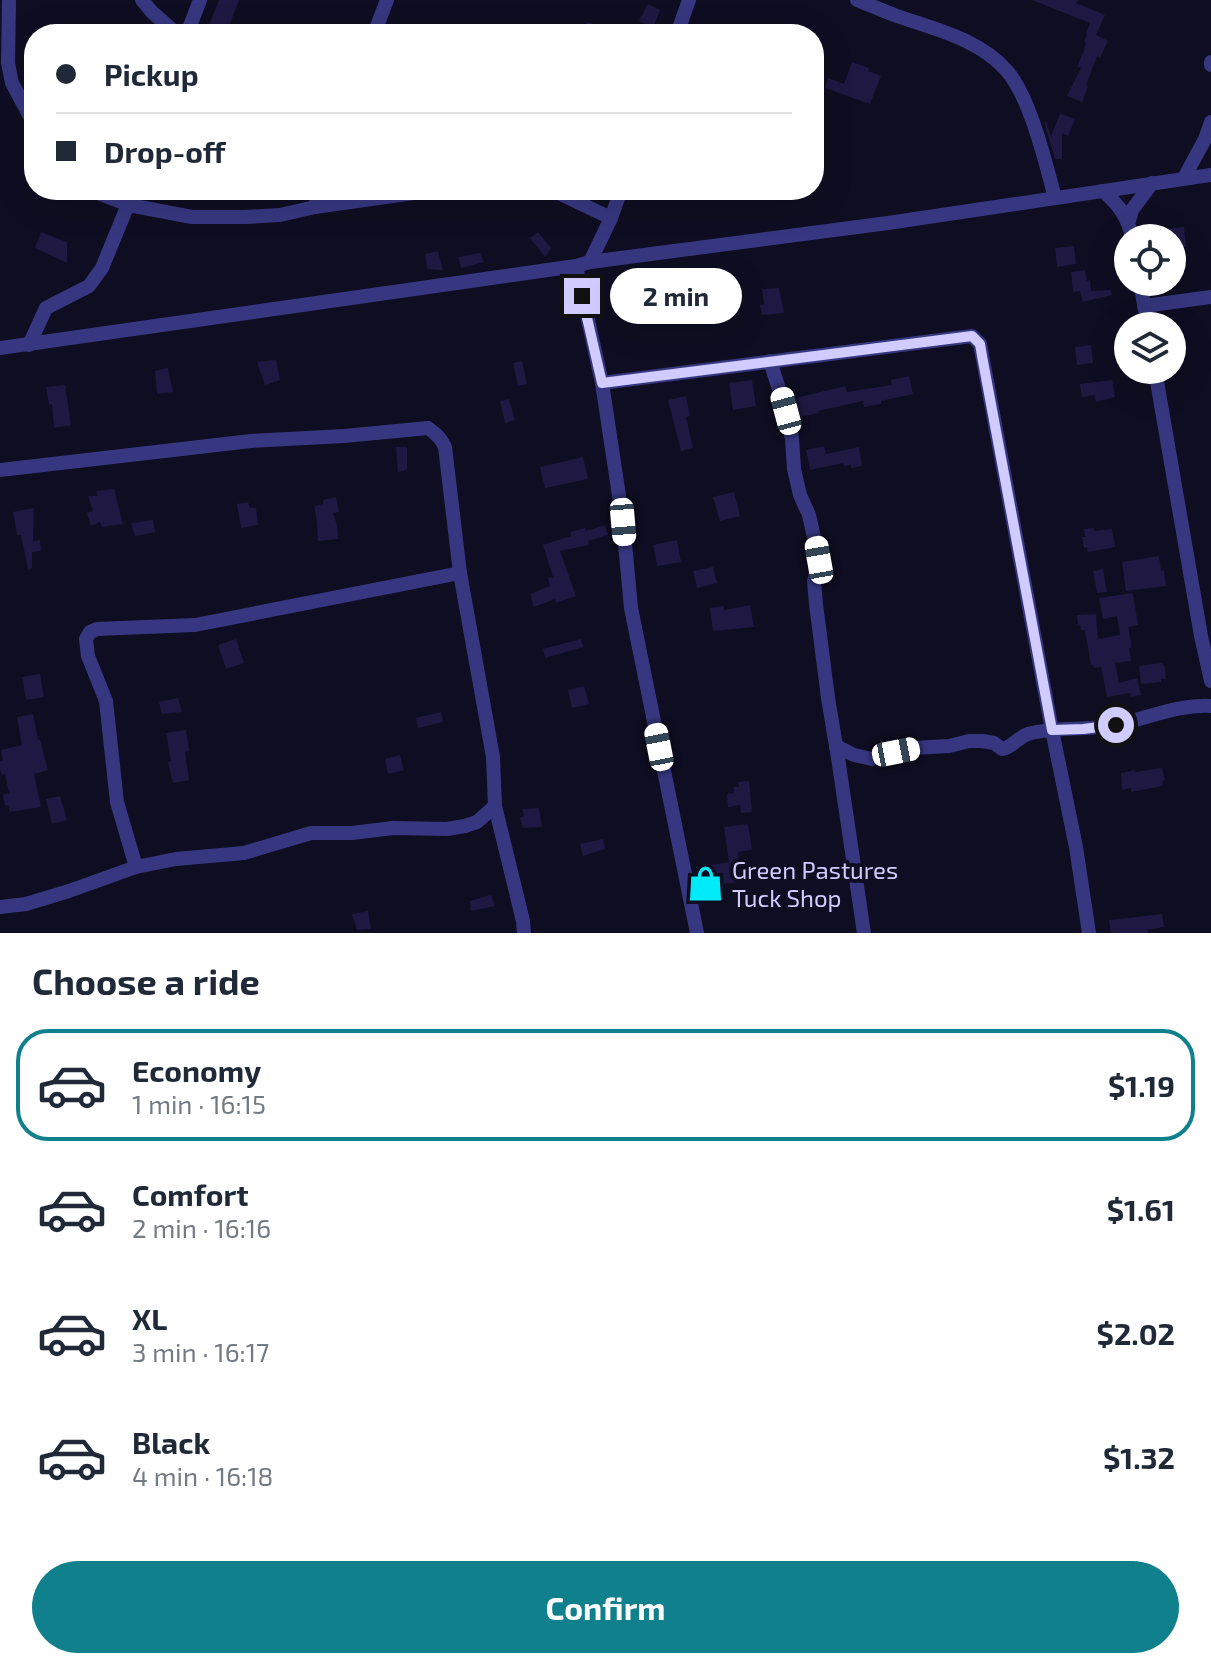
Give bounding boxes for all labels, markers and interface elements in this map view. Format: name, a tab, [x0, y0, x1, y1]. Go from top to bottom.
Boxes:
text: Pickup	[104, 56, 199, 92]
text: Drop-off	[104, 133, 226, 169]
map controls	[1114, 224, 1186, 384]
button: locate	[1114, 224, 1186, 296]
callout: 2 min	[610, 268, 742, 324]
route end	[564, 278, 600, 314]
text: 2 min	[643, 280, 709, 311]
button: layers	[1114, 312, 1186, 384]
car	[768, 385, 804, 437]
car	[609, 497, 637, 547]
car	[803, 534, 835, 586]
route start	[1098, 707, 1134, 743]
car	[643, 721, 675, 773]
car	[870, 736, 922, 768]
place label: Green Pastures Tuck Shop	[732, 855, 898, 912]
shop icon: Green Pastures Tuck Shop	[687, 864, 725, 902]
text: Choose a ride	[32, 959, 260, 1002]
icon: car	[36, 1049, 108, 1121]
text: Economy	[132, 1052, 261, 1088]
text: $1.19	[1108, 1067, 1175, 1103]
text: 1 min · 16:15	[132, 1088, 266, 1119]
icon: car	[36, 1173, 108, 1245]
text: Comfort	[132, 1176, 249, 1212]
text: $1.61	[1107, 1191, 1175, 1227]
text: 2 min · 16:16	[132, 1212, 271, 1243]
icon: car	[36, 1297, 108, 1369]
text: XL	[132, 1300, 167, 1336]
text: $2.02	[1096, 1315, 1175, 1351]
text: 3 min · 16:17	[132, 1336, 269, 1367]
icon: car	[36, 1421, 108, 1493]
text: Black	[132, 1424, 210, 1460]
text: $1.32	[1103, 1439, 1175, 1475]
text: 4 min · 16:18	[132, 1460, 273, 1491]
button: Confirm	[32, 1561, 1179, 1653]

